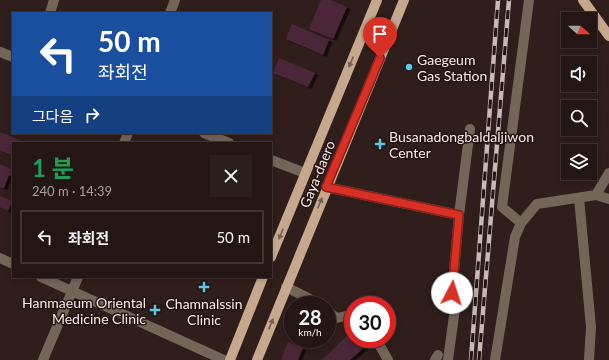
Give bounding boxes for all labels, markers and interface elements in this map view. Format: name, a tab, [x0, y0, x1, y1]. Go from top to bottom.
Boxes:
north arrow	[561, 12, 597, 48]
map controls	[561, 12, 597, 180]
pin	[363, 17, 397, 58]
icon: arrive	[369, 23, 391, 45]
text: 50 m	[98, 24, 161, 58]
icon: left	[32, 28, 84, 80]
place label: Gaegeum Gas Station	[417, 51, 487, 84]
one-way arrow	[348, 56, 354, 68]
button: sound	[561, 56, 597, 92]
text: 좌회전	[98, 61, 148, 83]
marker: Gaegeum Gas Station	[404, 62, 414, 72]
button: search	[561, 100, 597, 136]
icon: right	[81, 104, 103, 126]
text: 그다음	[32, 107, 73, 125]
place label: Busanadongbaldaljiwon Center	[389, 128, 534, 161]
street label: Gaya-daero	[296, 138, 338, 210]
marker: Busanadongbaldaljiwon Center	[374, 138, 386, 150]
button: layers	[561, 144, 597, 180]
text: 1 분	[32, 153, 74, 182]
button: close	[210, 155, 252, 197]
text: 240 m · 14:39	[32, 183, 112, 199]
one-way arrow	[317, 198, 323, 209]
icon: left	[34, 226, 56, 248]
text: 50 m	[216, 228, 250, 246]
one-way arrow	[277, 228, 283, 240]
text: 좌회전	[68, 229, 109, 247]
position arrow	[431, 272, 473, 314]
marker: Chamnalssin Clinic	[198, 281, 210, 293]
place label: Hanmaeum Oriental Medicine Clinic	[22, 294, 146, 327]
place label: Chamnalssin Clinic	[165, 295, 243, 328]
speed limit sign: 30	[344, 296, 396, 348]
marker: Hanmaeum Oriental Medicine Clinic	[149, 304, 161, 316]
text: 28	[298, 305, 322, 329]
one-way arrow	[269, 317, 275, 329]
text: km/h	[298, 326, 322, 338]

